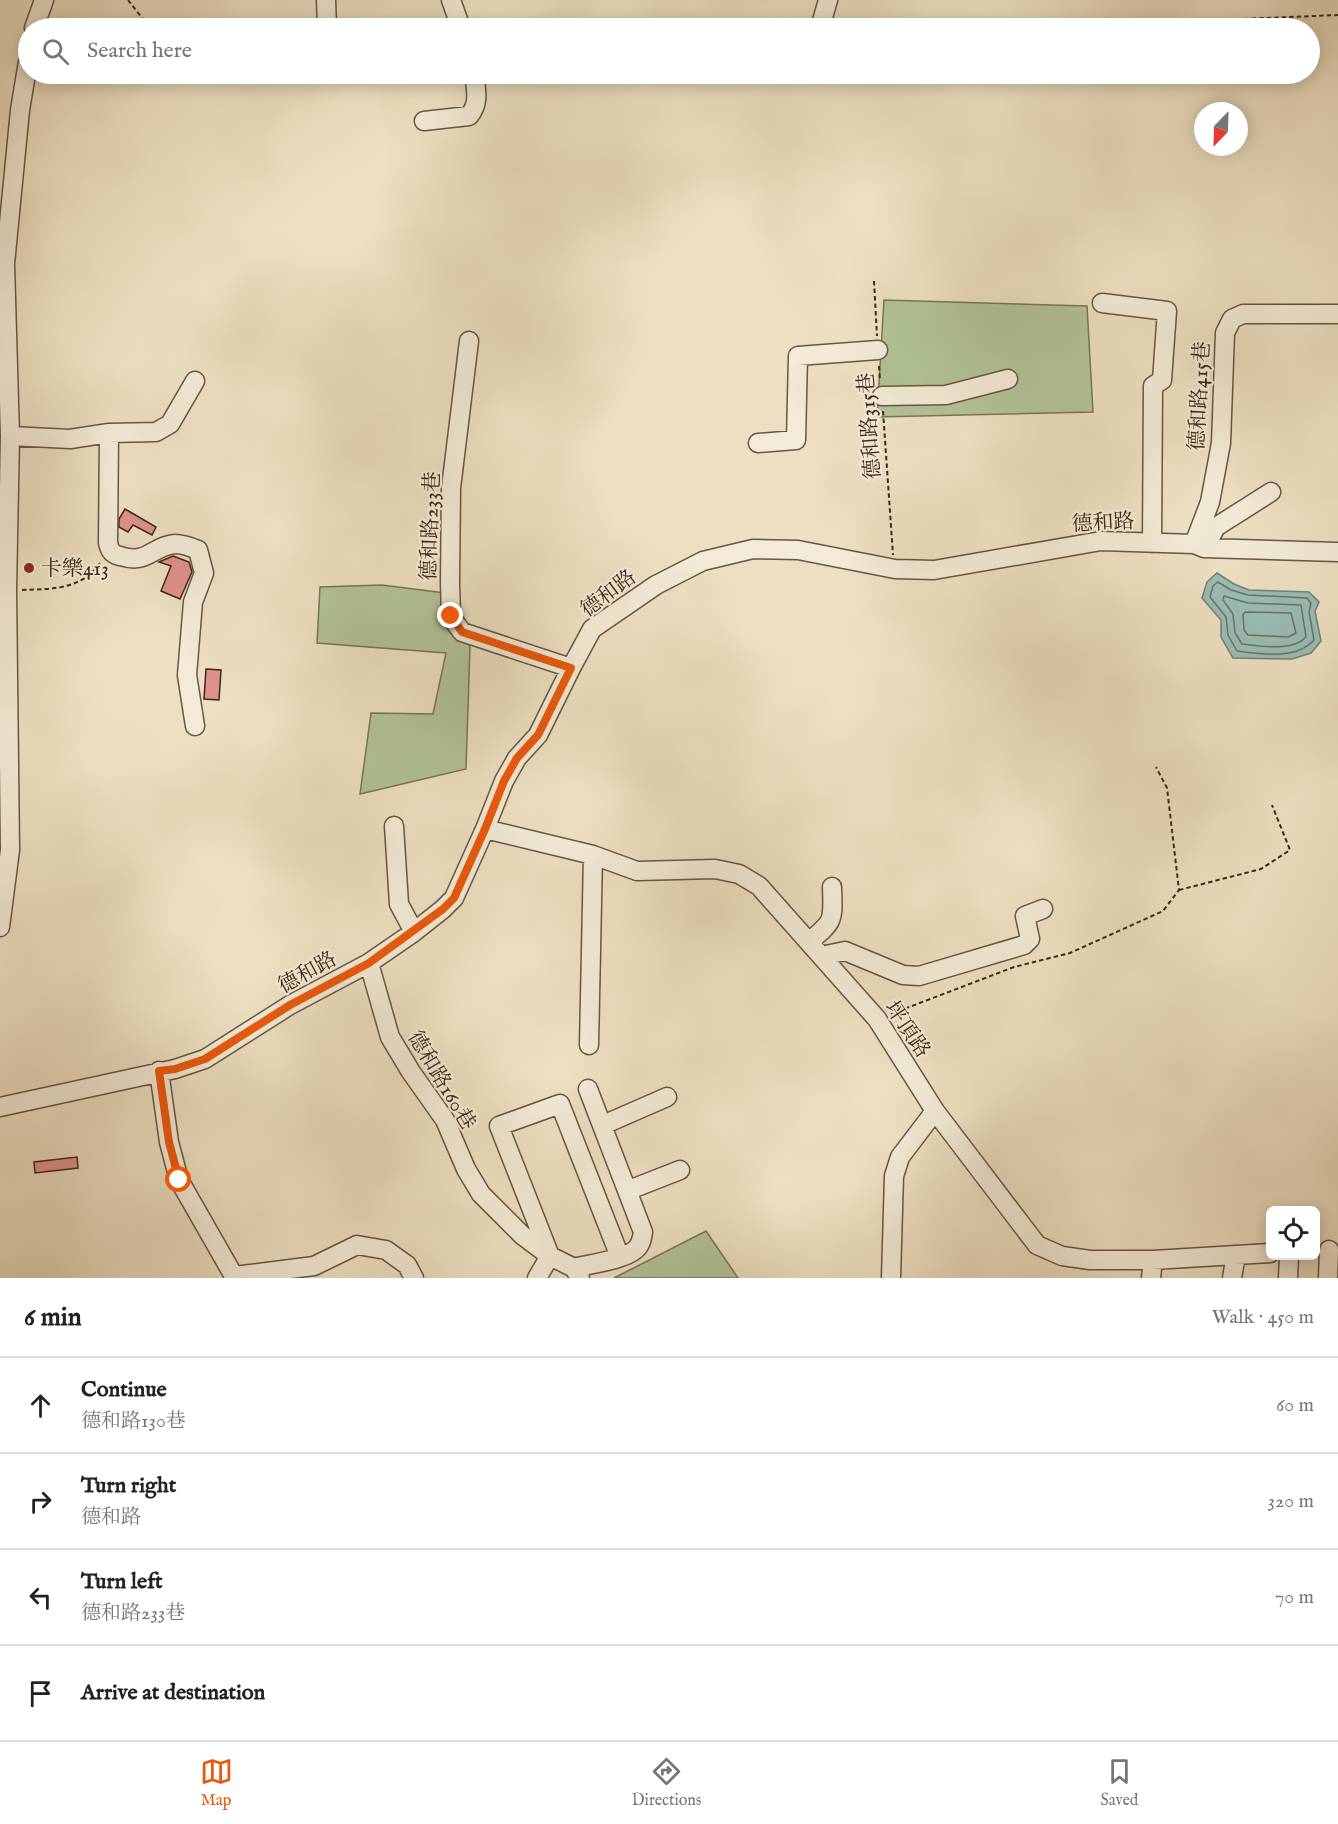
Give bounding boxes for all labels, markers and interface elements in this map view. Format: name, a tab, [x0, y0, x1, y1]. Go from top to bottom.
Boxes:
search box	[18, 18, 1320, 84]
icon: search	[39, 35, 72, 68]
text: Search here	[87, 37, 192, 65]
north arrow	[1194, 102, 1248, 156]
street label: 德和路415巷	[1184, 341, 1217, 452]
street label: 德和路315巷	[853, 371, 888, 480]
street label: 德和路233巷	[416, 471, 447, 581]
street label: 德和路	[1071, 508, 1135, 539]
place label: 卡樂413	[41, 556, 109, 583]
marker: 卡樂413	[22, 561, 36, 575]
street label: 德和路	[576, 564, 642, 624]
route end	[437, 602, 463, 628]
street label: 德和路	[274, 946, 342, 1000]
street label: 坪頂路	[878, 996, 936, 1064]
street label: 德和路160巷	[401, 1026, 481, 1135]
route start	[165, 1166, 191, 1192]
map controls	[1266, 1206, 1320, 1260]
button: locate	[1266, 1206, 1320, 1260]
text: 6 min	[24, 1301, 82, 1334]
text: Walk · 450 m	[1212, 1305, 1314, 1330]
text: Continue	[81, 1376, 167, 1404]
icon: ahead	[24, 1389, 57, 1422]
text: 60 m	[1276, 1393, 1314, 1418]
text: 德和路130巷	[81, 1409, 186, 1434]
text: Turn right	[81, 1472, 176, 1500]
icon: right	[24, 1485, 57, 1518]
text: 320 m	[1268, 1489, 1314, 1514]
text: 德和路	[81, 1505, 141, 1530]
text: Turn left	[81, 1568, 163, 1596]
icon: left	[24, 1581, 57, 1614]
text: 70 m	[1275, 1585, 1314, 1610]
text: 德和路233巷	[81, 1601, 185, 1626]
icon: arrive	[24, 1677, 57, 1710]
text: Arrive at destination	[81, 1679, 265, 1707]
tab: Map	[200, 1755, 233, 1811]
tab: Directions	[632, 1755, 701, 1811]
tab: Saved	[1101, 1755, 1138, 1811]

